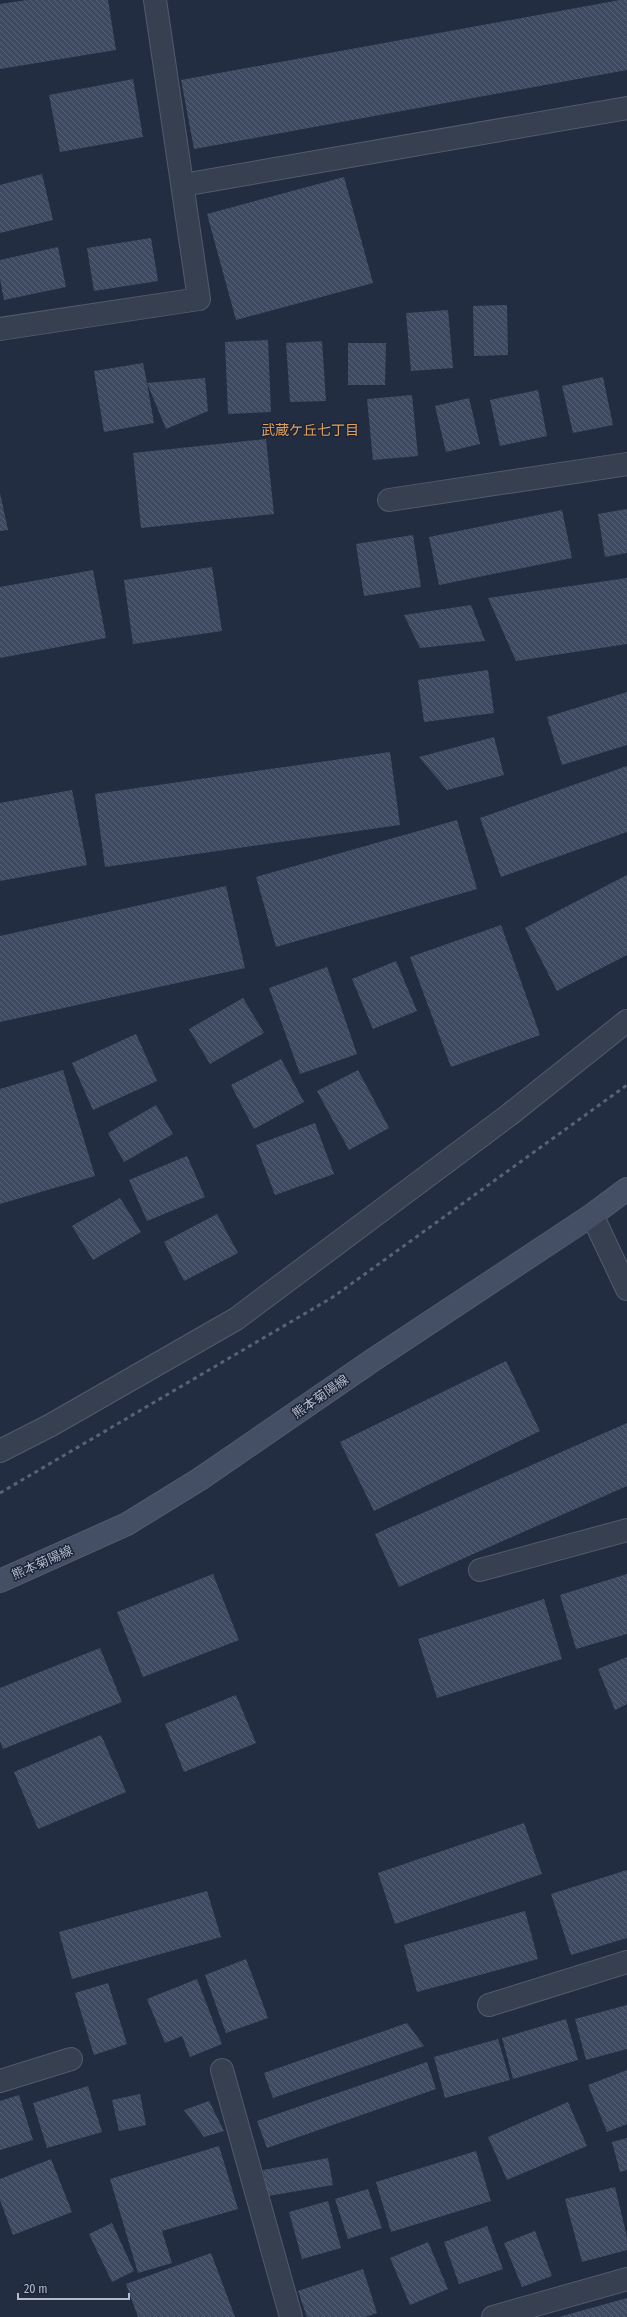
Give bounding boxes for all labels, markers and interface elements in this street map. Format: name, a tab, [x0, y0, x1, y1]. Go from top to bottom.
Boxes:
district label: 武蔵ケ丘七丁目	[261, 422, 359, 439]
street label: 熊本菊陽線	[289, 1372, 351, 1421]
street label: 熊本菊陽線	[9, 1542, 75, 1583]
scale bar	[18, 2275, 129, 2301]
text: 20 m	[24, 2282, 48, 2296]

